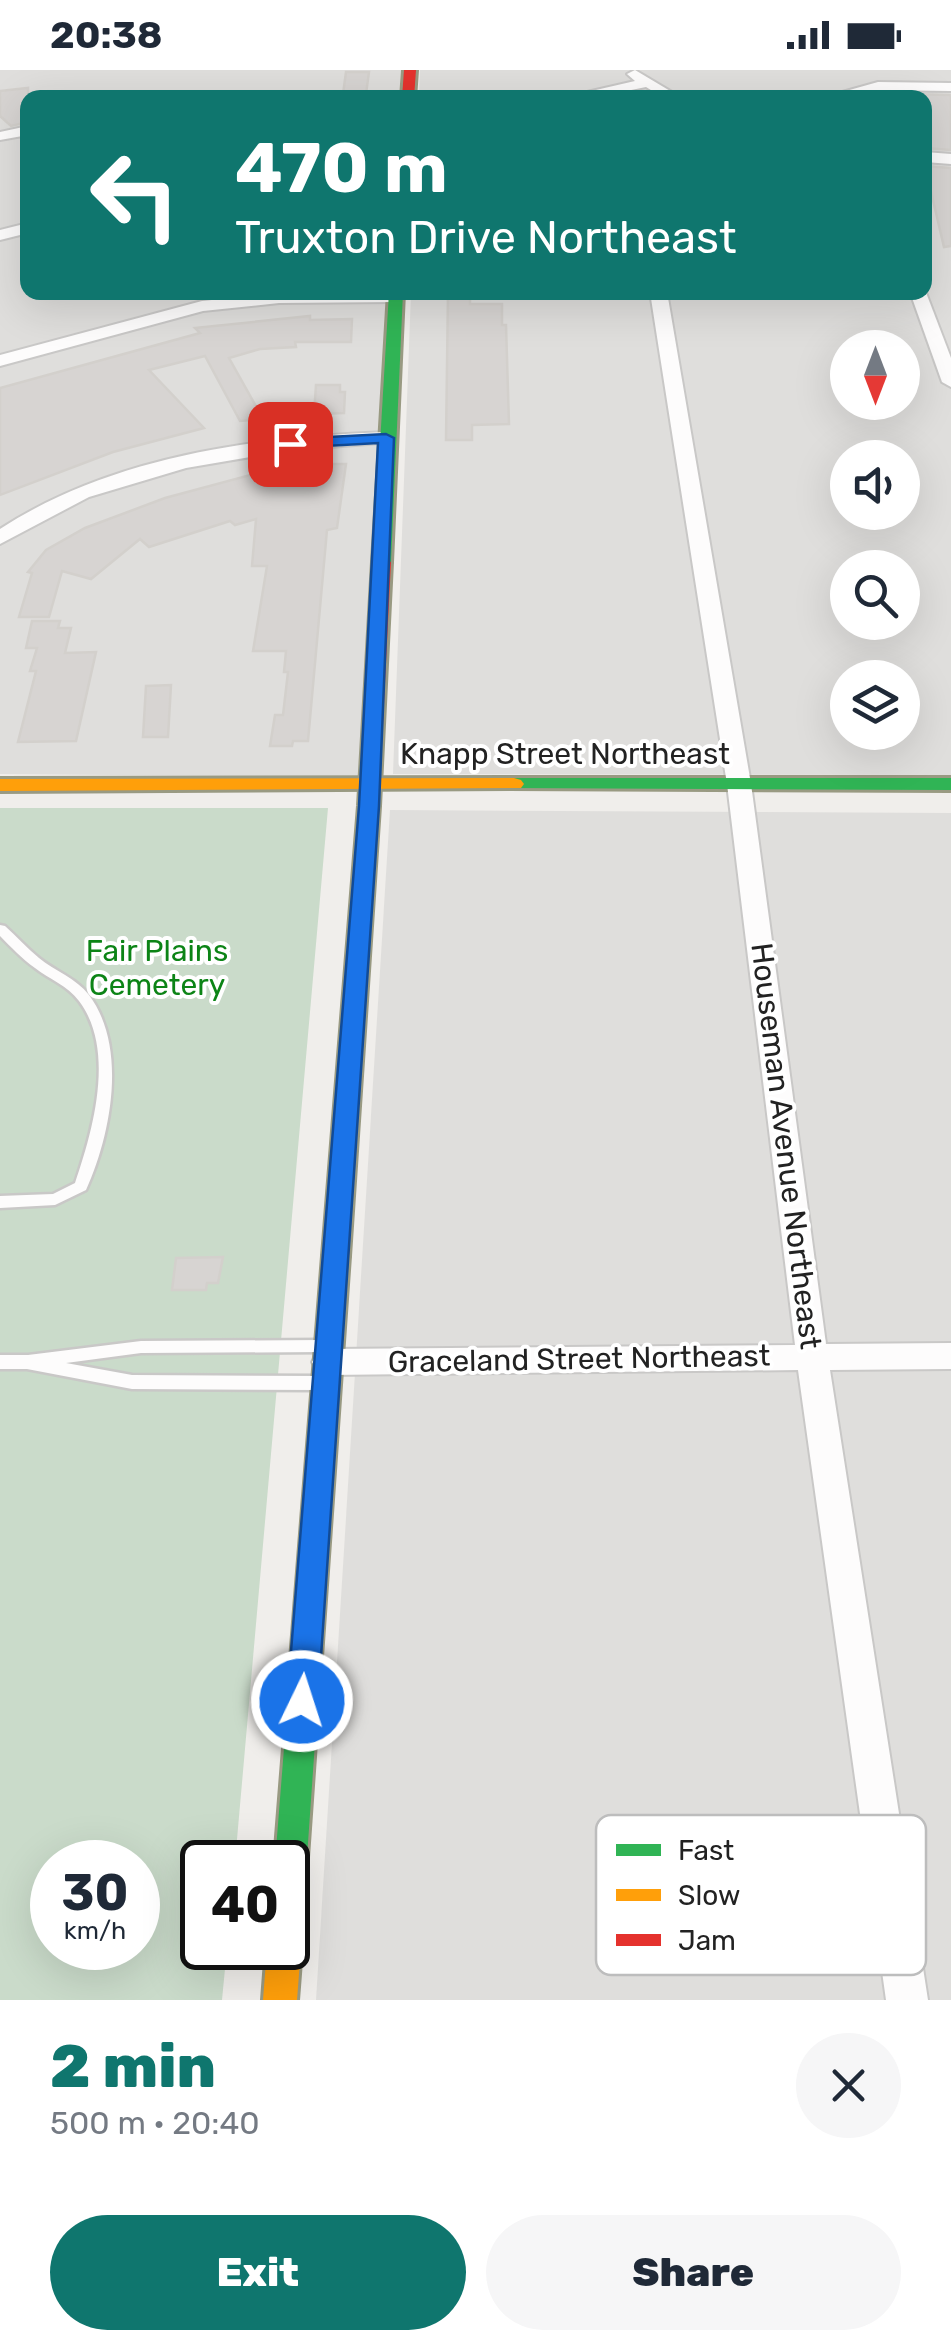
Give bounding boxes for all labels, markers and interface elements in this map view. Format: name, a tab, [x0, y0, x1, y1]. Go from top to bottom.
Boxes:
text: 20:38	[50, 12, 162, 58]
text: 470 m	[235, 127, 448, 210]
icon: left	[70, 130, 200, 260]
text: Truxton Drive Northeast	[235, 211, 737, 264]
north arrow	[830, 330, 920, 420]
map controls	[830, 330, 920, 750]
pin	[248, 402, 333, 487]
icon: arrive	[263, 417, 318, 472]
button: sound	[830, 440, 920, 530]
button: search	[830, 550, 920, 640]
button: layers	[830, 660, 920, 750]
street label: Knapp Street Northeast	[400, 736, 730, 772]
park label: Fair Plains Cemetery	[86, 933, 228, 1003]
street label: Houseman Avenue Northeast	[743, 941, 829, 1351]
street label: Graceland Street Northeast	[387, 1338, 771, 1380]
position arrow	[250, 1649, 354, 1753]
legend	[596, 1815, 926, 1975]
text: Fast	[678, 1834, 734, 1867]
speed limit sign: 40	[180, 1840, 310, 1970]
text: 30	[62, 1863, 128, 1923]
text: Slow	[678, 1879, 740, 1912]
text: km/h	[64, 1916, 126, 1945]
text: Jam	[678, 1924, 736, 1957]
text: 2 min	[50, 2031, 216, 2102]
button: close	[796, 2033, 901, 2138]
text: 500 m · 20:40	[50, 2104, 260, 2142]
button: Exit	[50, 2215, 466, 2330]
button: Share	[486, 2215, 901, 2330]

